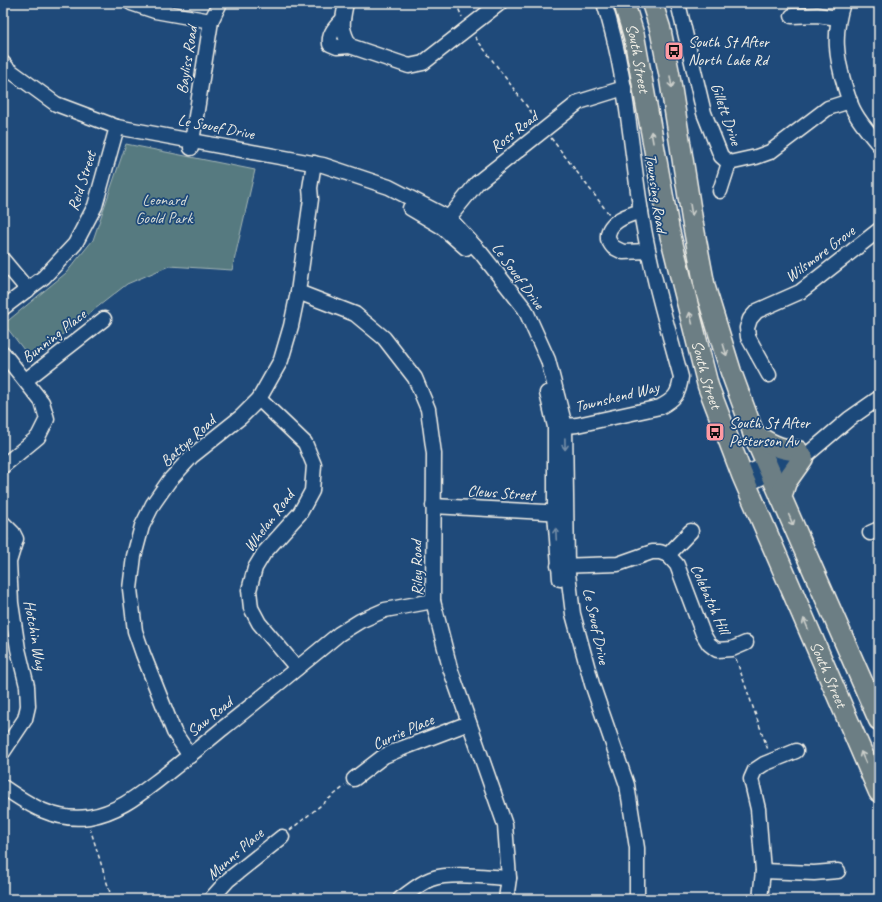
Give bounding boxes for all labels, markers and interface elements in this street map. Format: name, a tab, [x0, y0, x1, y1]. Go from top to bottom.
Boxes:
street label: South Street	[621, 21, 654, 96]
street label: Bayliss Road	[172, 22, 203, 95]
place label: South St After North Lake Rd	[688, 32, 771, 70]
bus stop icon: South St After North Lake Rd	[663, 40, 685, 62]
one-way arrow	[667, 75, 675, 88]
street label: Gillett Drive	[706, 80, 747, 149]
street label: Ross Road	[486, 105, 544, 157]
street label: Le Souef Drive	[176, 110, 258, 145]
one-way arrow	[648, 131, 656, 144]
street label: Reid Street	[63, 147, 102, 213]
street label: Townsing Road	[641, 152, 672, 236]
park label: Leonard Goold Park	[136, 190, 194, 228]
one-way arrow	[687, 203, 695, 216]
street label: Wilsmore Grove	[781, 220, 860, 287]
street label: Le Souef Drive	[487, 239, 550, 315]
street label: Bunning Place	[18, 304, 92, 367]
one-way arrow	[687, 312, 694, 325]
street label: South Street	[687, 338, 726, 413]
one-way arrow	[722, 343, 729, 356]
street label: Townshend Way	[573, 377, 663, 417]
street label: Battye Road	[156, 409, 222, 471]
place label: South St After Petterson Av	[729, 413, 812, 451]
bus stop icon: South St After Petterson Av	[704, 421, 726, 443]
one-way arrow	[561, 437, 569, 450]
street label: Clews Street	[467, 481, 538, 506]
street label: Whelan Road	[239, 484, 300, 556]
one-way arrow	[788, 514, 795, 526]
one-way arrow	[553, 528, 560, 541]
street label: Riley Road	[406, 537, 427, 596]
street label: Colebatch Hill	[686, 561, 736, 640]
street label: Le Souef Drive	[578, 586, 614, 668]
street label: Hotchin Way	[19, 599, 51, 673]
one-way arrow	[802, 619, 809, 631]
street label: South Street	[805, 638, 852, 712]
street label: Saw Road	[183, 691, 239, 741]
street label: Currie Place	[369, 709, 438, 754]
one-way arrow	[859, 751, 867, 763]
street label: Munns Place	[202, 823, 269, 884]

